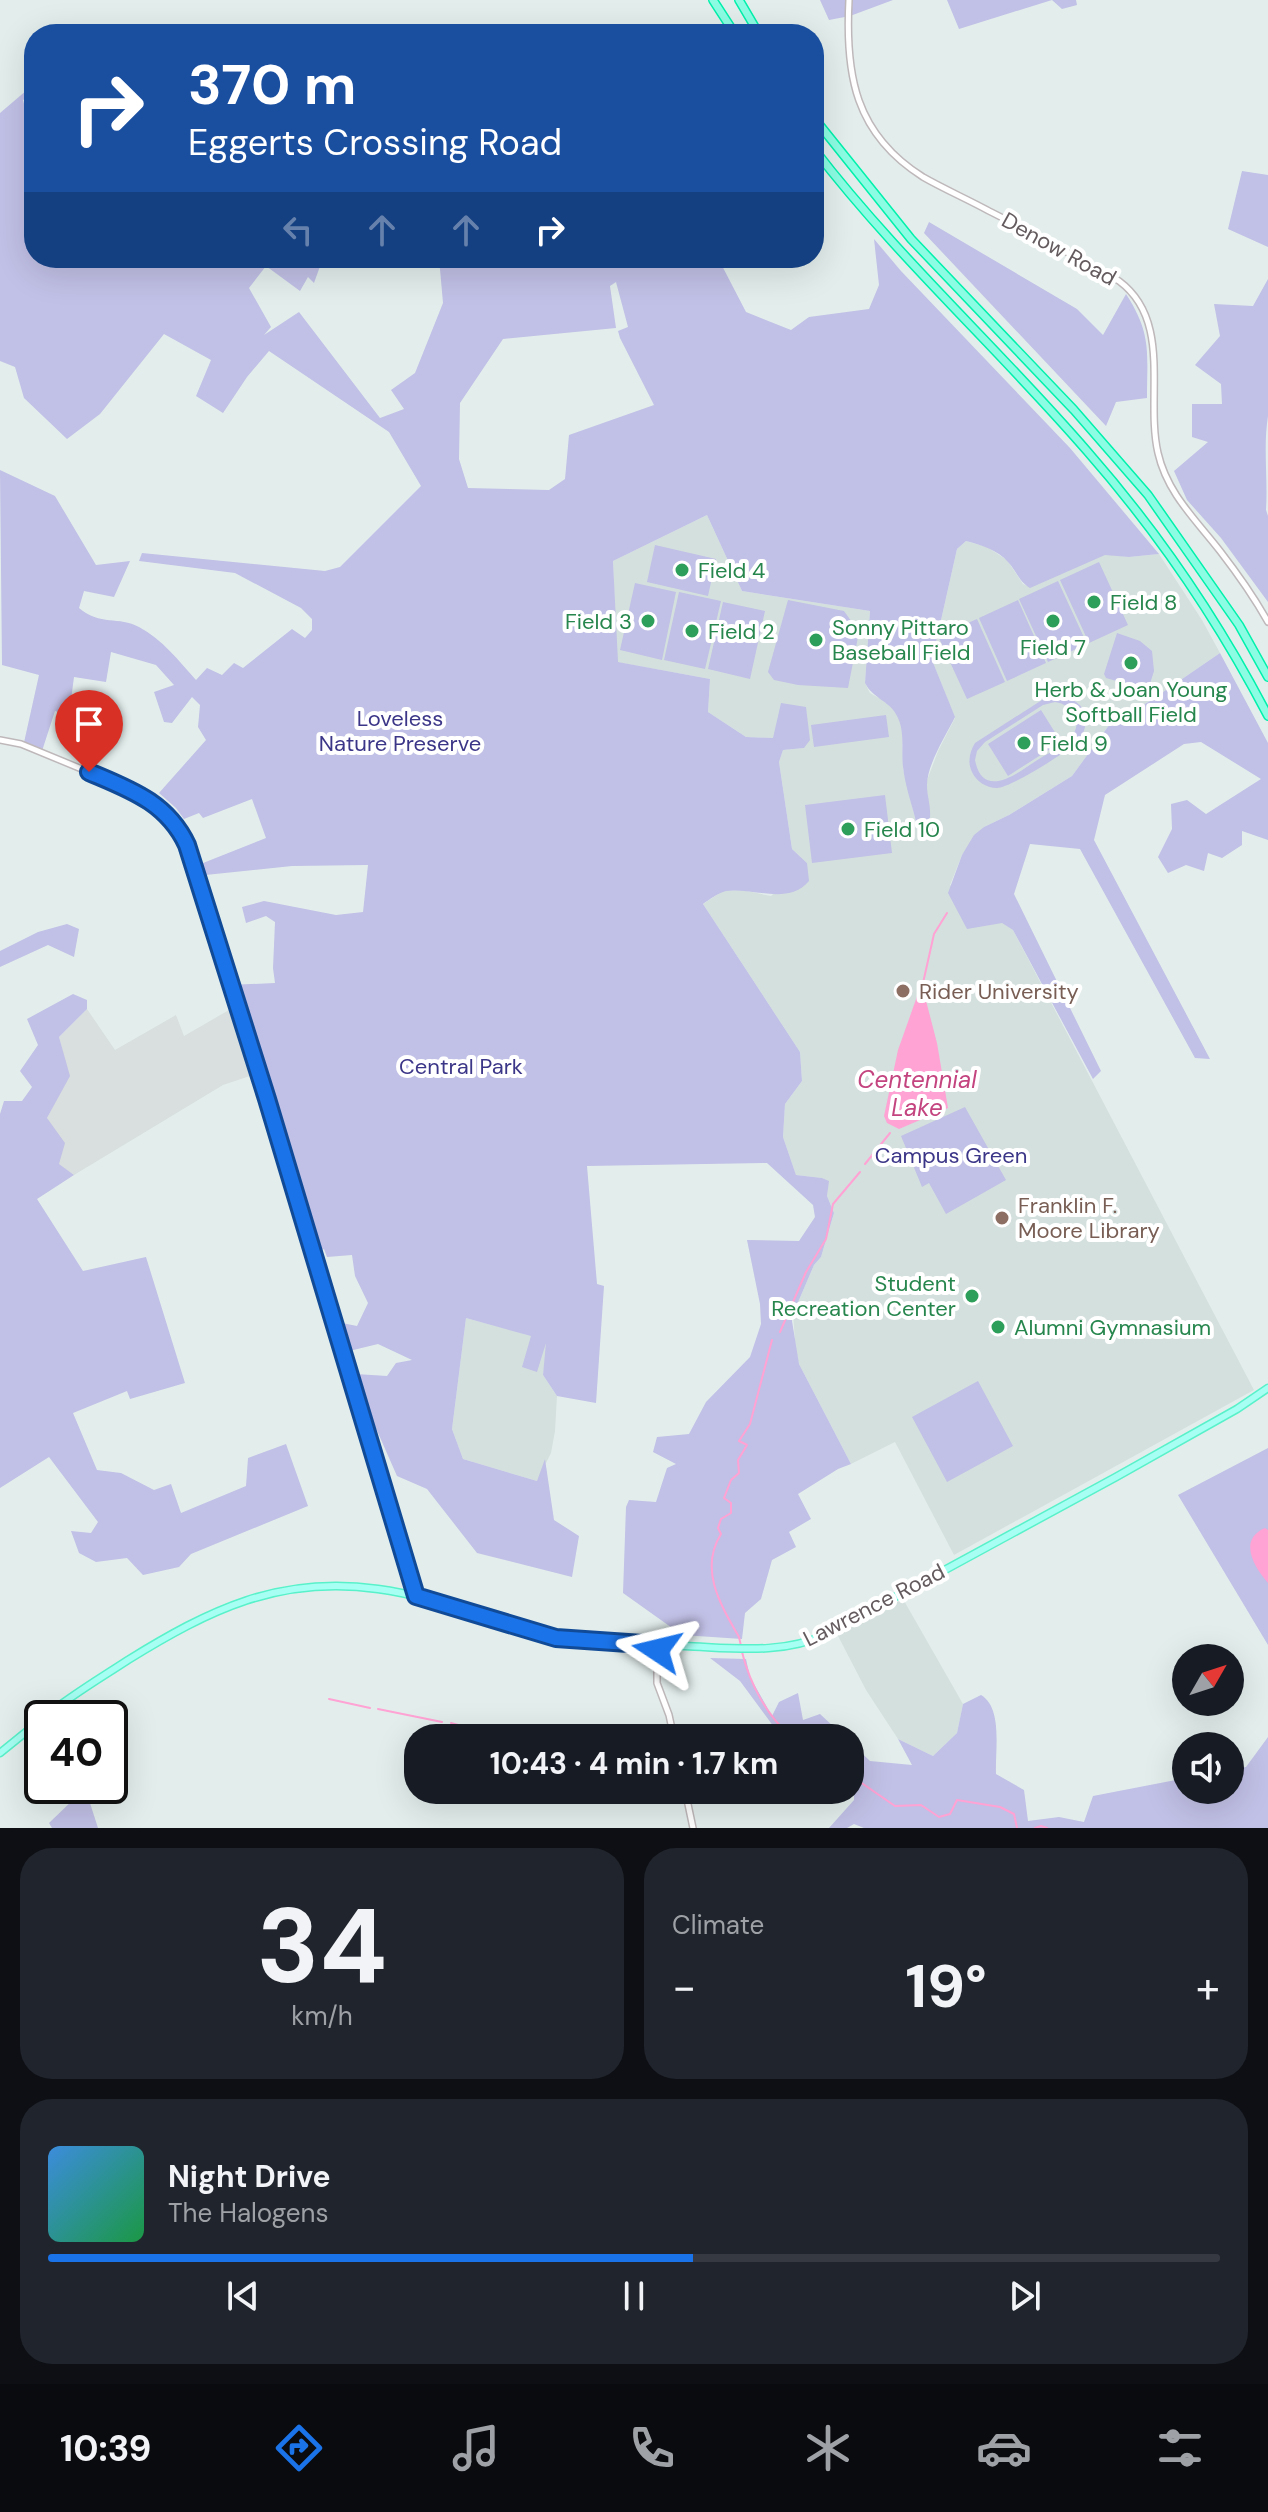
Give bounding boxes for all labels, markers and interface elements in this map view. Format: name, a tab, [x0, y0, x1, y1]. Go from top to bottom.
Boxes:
text: 370 m	[188, 48, 356, 121]
icon: right	[56, 56, 160, 160]
text: Eggerts Crossing Road	[188, 119, 562, 166]
street label: Denow Road	[997, 206, 1121, 292]
icon: left	[276, 208, 320, 252]
icon: ahead	[360, 208, 404, 252]
icon: ahead	[444, 208, 488, 252]
icon: right	[528, 208, 572, 252]
place label: Field 4	[698, 556, 765, 585]
marker: Field 4	[673, 561, 691, 579]
place label: Field 8	[1110, 588, 1177, 617]
marker: Field 8	[1085, 593, 1103, 611]
place label: Field 3	[565, 607, 632, 636]
marker: Field 3	[639, 612, 657, 630]
marker: Field 7	[1044, 612, 1062, 630]
place label: Sonny Pittaro Baseball Field	[832, 613, 970, 667]
place label: Field 2	[708, 617, 775, 646]
marker: Field 2	[683, 622, 701, 640]
marker: Sonny Pittaro Baseball Field	[807, 631, 825, 649]
place label: Field 7	[1020, 633, 1086, 662]
marker: Herb & Joan Young Softball Field	[1122, 654, 1140, 672]
place label: Herb & Joan Young Softball Field	[1034, 675, 1228, 729]
pin	[55, 690, 123, 772]
icon: arrive	[67, 702, 111, 746]
park label: Loveless Nature Preserve	[319, 704, 481, 758]
place label: Field 9	[1040, 729, 1108, 758]
marker: Field 9	[1015, 734, 1033, 752]
place label: Field 10	[864, 815, 940, 844]
marker: Field 10	[839, 820, 857, 838]
place label: Rider University	[919, 977, 1079, 1006]
marker: Rider University	[894, 982, 912, 1000]
park label: Central Park	[399, 1052, 523, 1081]
water label: Centennial Lake	[857, 1064, 977, 1123]
park label: Campus Green	[875, 1141, 1027, 1170]
place label: Franklin F. Moore Library	[1018, 1191, 1160, 1245]
marker: Franklin F. Moore Library	[993, 1209, 1011, 1227]
place label: Student Recreation Center	[771, 1269, 956, 1323]
marker: Student Recreation Center	[963, 1287, 981, 1305]
place label: Alumni Gymnasium	[1014, 1313, 1211, 1342]
marker: Alumni Gymnasium	[989, 1318, 1007, 1336]
street label: Lawrence Road	[798, 1557, 950, 1653]
position arrow	[615, 1608, 699, 1692]
north arrow	[1172, 1644, 1244, 1716]
map controls	[1172, 1644, 1244, 1804]
speed limit sign: 40	[24, 1700, 128, 1804]
button: sound	[1172, 1732, 1244, 1804]
text: 10:43 · 4 min · 1.7 km	[490, 1744, 778, 1783]
text: 34	[257, 1879, 387, 2014]
text: Climate	[672, 1908, 764, 1942]
text: 19°	[905, 1947, 987, 2026]
text: −	[672, 1958, 696, 2016]
text: +	[1196, 1958, 1220, 2016]
text: km/h	[291, 1999, 353, 2033]
text: Night Drive	[168, 2157, 331, 2196]
text: The Halogens	[168, 2196, 328, 2230]
icon: previous	[221, 2274, 265, 2318]
icon: pause	[612, 2274, 656, 2318]
icon: next	[1003, 2274, 1047, 2318]
icon: directions	[271, 2420, 327, 2476]
icon: music	[448, 2420, 504, 2476]
icon: phone	[624, 2420, 680, 2476]
icon: climate	[800, 2420, 856, 2476]
icon: car	[976, 2420, 1032, 2476]
icon: filters	[1152, 2420, 1208, 2476]
text: 10:39	[60, 2425, 151, 2472]

